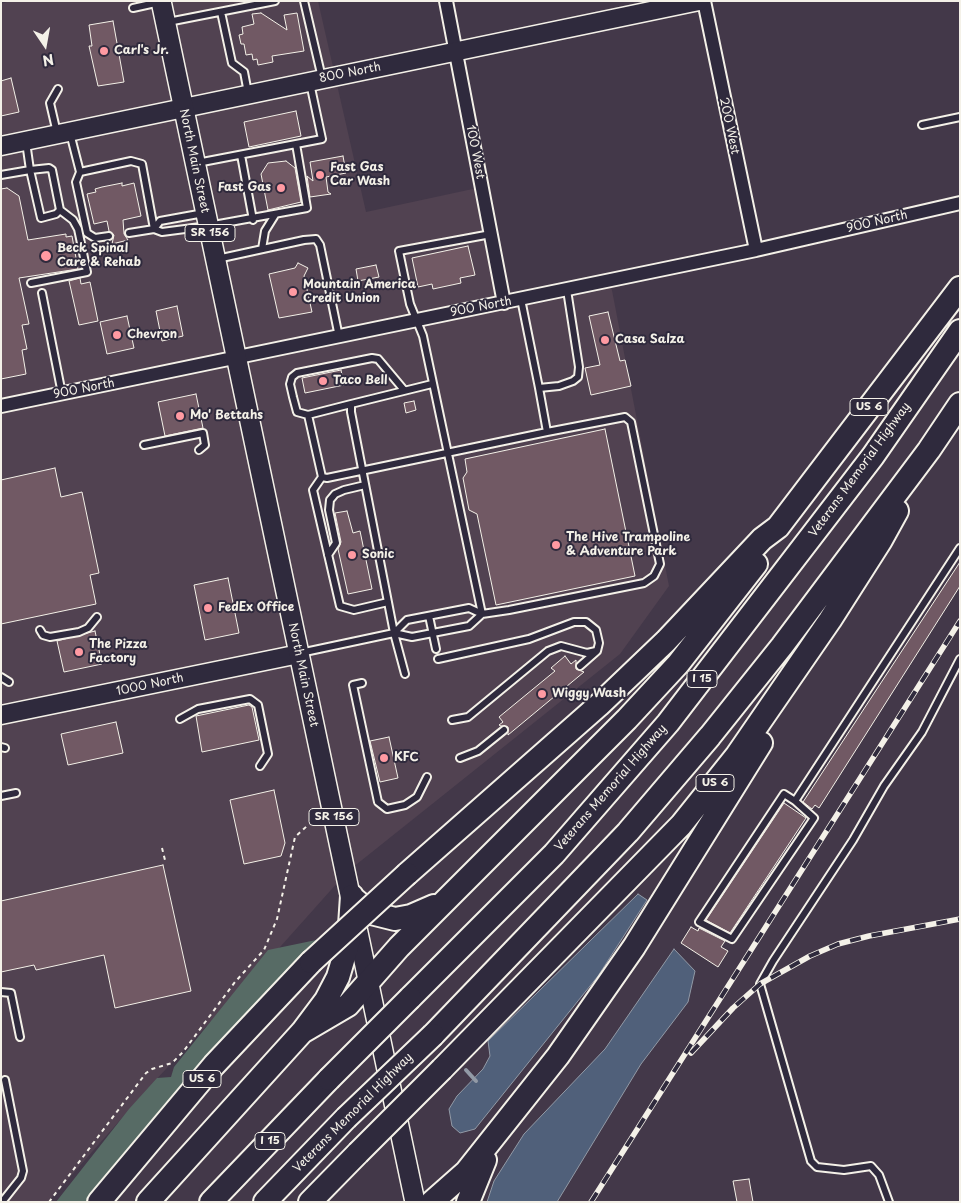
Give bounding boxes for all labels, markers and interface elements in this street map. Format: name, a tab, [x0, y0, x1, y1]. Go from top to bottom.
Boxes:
north arrow	[20, 20, 70, 70]
place label: Carl's Jr.	[114, 44, 169, 58]
marker: Carl's Jr.	[98, 45, 110, 57]
text: N	[41, 49, 56, 72]
street label: 800 North	[318, 60, 382, 86]
street label: 200 West	[716, 96, 742, 156]
street label: North Main Street	[176, 108, 212, 214]
street label: 100 West	[463, 124, 487, 180]
place label: Fast Gas Car Wash	[330, 161, 390, 189]
marker: Fast Gas Car Wash	[314, 169, 326, 181]
place label: Fast Gas	[218, 181, 271, 195]
marker: Fast Gas	[275, 182, 287, 194]
street label: 900 North	[845, 208, 909, 236]
road number: SR 156	[185, 224, 235, 242]
place label: Beck Spinal Care & Rehab	[57, 242, 141, 270]
marker: Beck Spinal Care & Rehab	[39, 249, 53, 263]
place label: Mountain America Credit Union	[303, 278, 416, 306]
marker: Mountain America Credit Union	[287, 286, 299, 298]
street label: 900 North	[449, 294, 513, 320]
place label: Chevron	[127, 328, 177, 342]
marker: Chevron	[111, 329, 123, 341]
place label: Casa Salza	[615, 333, 684, 347]
marker: Casa Salza	[599, 334, 611, 346]
place label: Taco Bell	[333, 374, 387, 388]
marker: Taco Bell	[317, 375, 329, 387]
street label: 900 North	[52, 376, 116, 402]
road number: US 6	[850, 398, 888, 416]
street label: Veterans Memorial Highway	[806, 400, 914, 540]
place label: Mo' Bettahs	[190, 409, 263, 423]
marker: Mo' Bettahs	[174, 410, 186, 422]
place label: The Hive Trampoline & Adventure Park	[566, 531, 690, 559]
marker: The Hive Trampoline & Adventure Park	[550, 539, 562, 551]
place label: Sonic	[362, 548, 394, 562]
marker: Sonic	[346, 549, 358, 561]
place label: FedEx Office	[218, 601, 294, 615]
marker: FedEx Office	[202, 602, 214, 614]
street label: North Main Street	[285, 622, 321, 728]
place label: The Pizza Factory	[89, 638, 147, 666]
marker: The Pizza Factory	[73, 646, 85, 658]
street label: 1000 North	[115, 671, 185, 699]
road number: I 15	[687, 671, 717, 688]
place label: Wiggy Wash	[552, 687, 626, 701]
marker: Wiggy Wash	[536, 688, 548, 700]
street label: Veterans Memorial Highway	[552, 722, 670, 854]
place label: KFC	[394, 751, 419, 765]
marker: KFC	[378, 752, 390, 764]
road number: US 6	[696, 774, 734, 791]
road number: SR 156	[309, 809, 359, 826]
street label: Veterans Memorial Highway	[290, 1050, 416, 1176]
road number: US 6	[183, 1070, 221, 1088]
road number: I 15	[255, 1132, 285, 1150]

